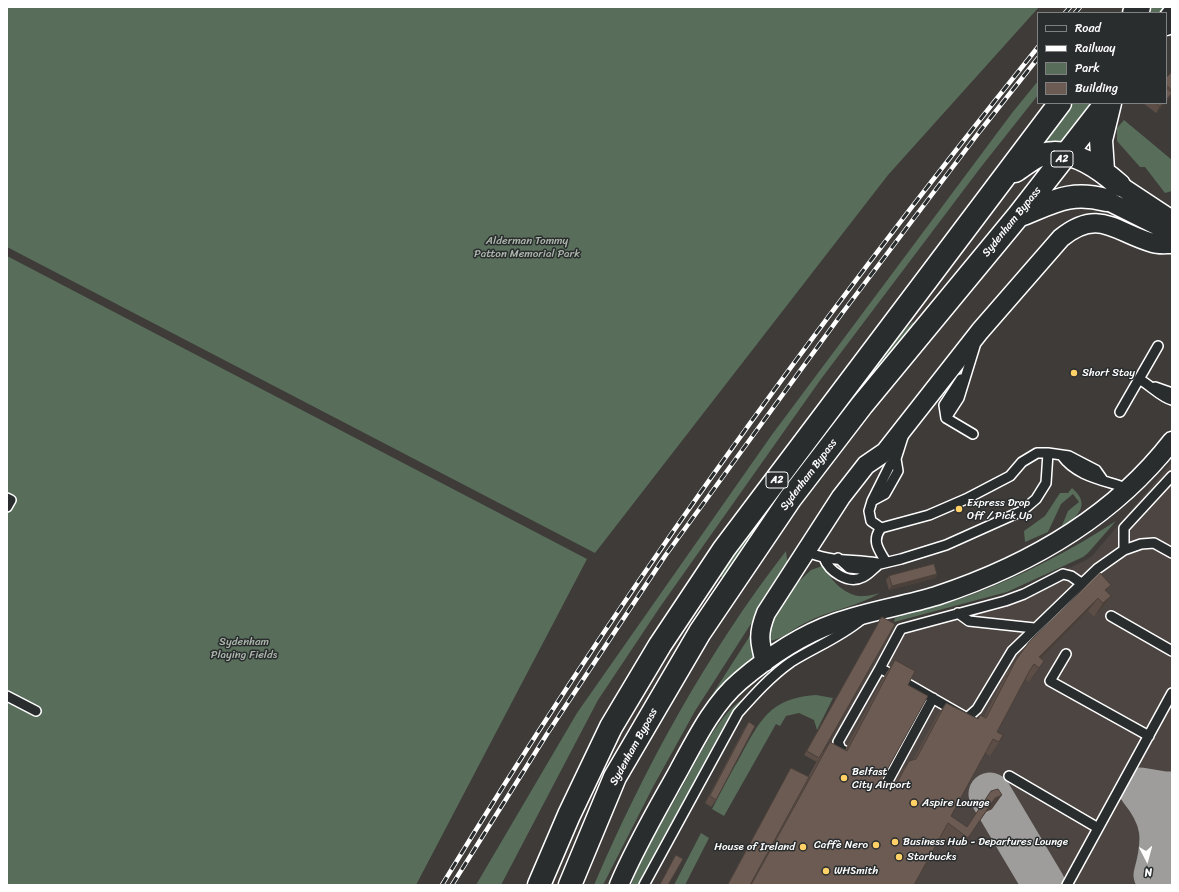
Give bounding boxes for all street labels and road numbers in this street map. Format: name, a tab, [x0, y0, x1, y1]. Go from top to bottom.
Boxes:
road number: A2	[1051, 151, 1073, 167]
street label: Sydenham Bypass	[980, 184, 1044, 260]
street label: Sydenham Bypass	[778, 437, 840, 513]
road number: A2	[766, 472, 788, 488]
street label: Sydenham Bypass	[607, 706, 661, 788]

